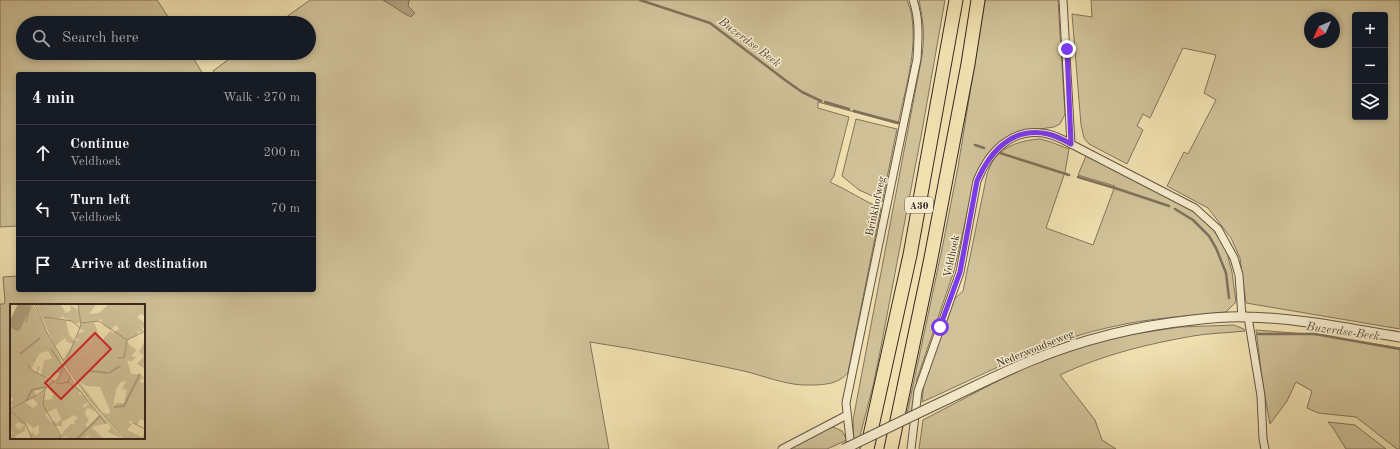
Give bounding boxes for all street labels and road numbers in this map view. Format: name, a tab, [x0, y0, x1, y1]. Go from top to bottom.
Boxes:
street label: Brinkhofweg	[865, 175, 888, 237]
road number: A30	[905, 197, 933, 213]
street label: Veldhoek	[943, 234, 962, 279]
street label: Nederwoudseweg	[995, 329, 1076, 370]

